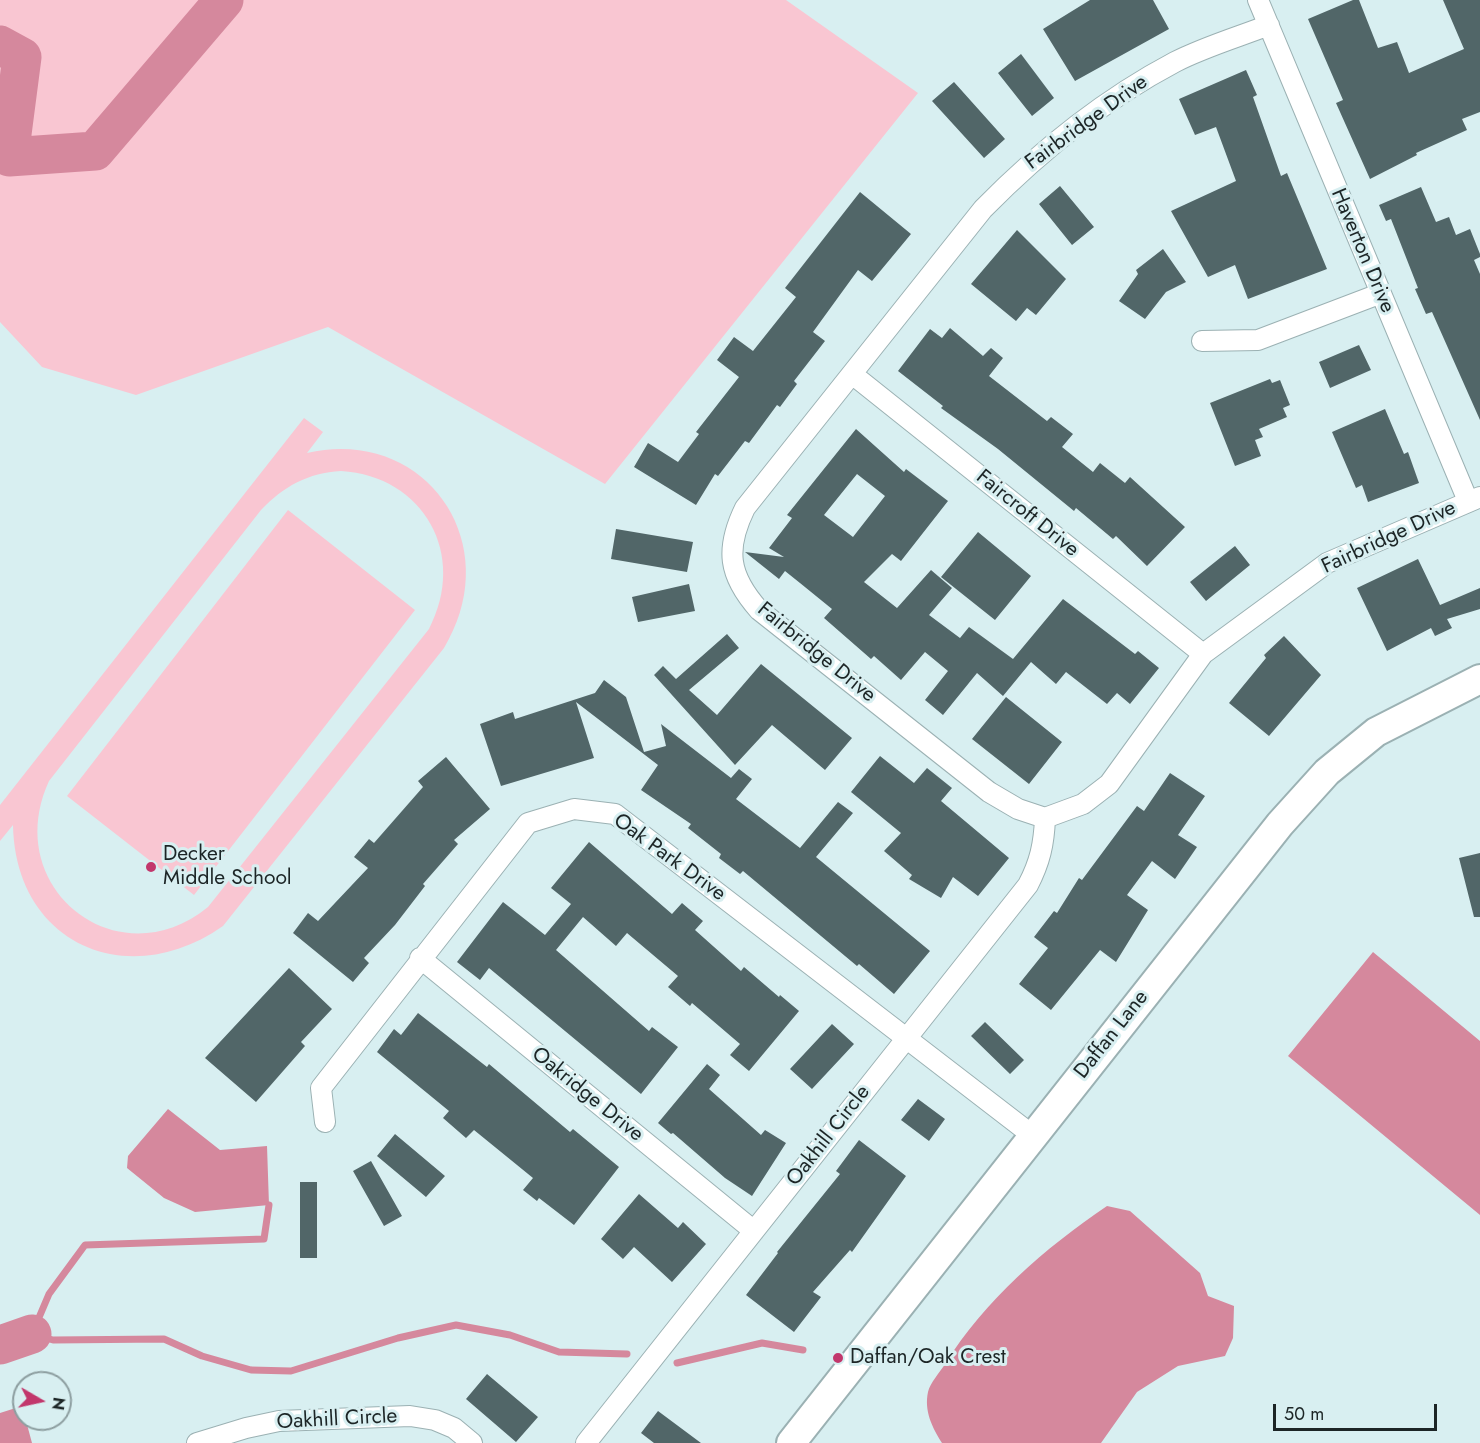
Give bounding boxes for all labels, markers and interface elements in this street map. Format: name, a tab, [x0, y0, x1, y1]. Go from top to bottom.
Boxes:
street label: Fairbridge Drive	[1021, 70, 1153, 176]
street label: Haverton Drive	[1325, 185, 1399, 317]
street label: Faircroft Drive	[971, 465, 1083, 563]
street label: Fairbridge Drive	[1318, 496, 1460, 580]
street label: Fairbridge Drive	[752, 598, 880, 708]
street label: Oak Park Drive	[608, 809, 730, 907]
place label: Decker Middle School	[163, 842, 292, 892]
marker: Decker Middle School	[144, 860, 158, 874]
street label: Daffan Lane	[1070, 986, 1154, 1084]
street label: Oakridge Drive	[526, 1042, 648, 1148]
street label: Oakhill Circle	[782, 1081, 876, 1191]
place label: Daffan/Oak Crest	[850, 1345, 1006, 1371]
marker: Daffan/Oak Crest	[831, 1351, 845, 1365]
north arrow	[12, 1371, 72, 1431]
scale bar	[1276, 1392, 1440, 1430]
text: N	[46, 1396, 71, 1412]
text: 50 m	[1284, 1401, 1324, 1427]
street label: Oakhill Circle	[276, 1404, 398, 1436]

